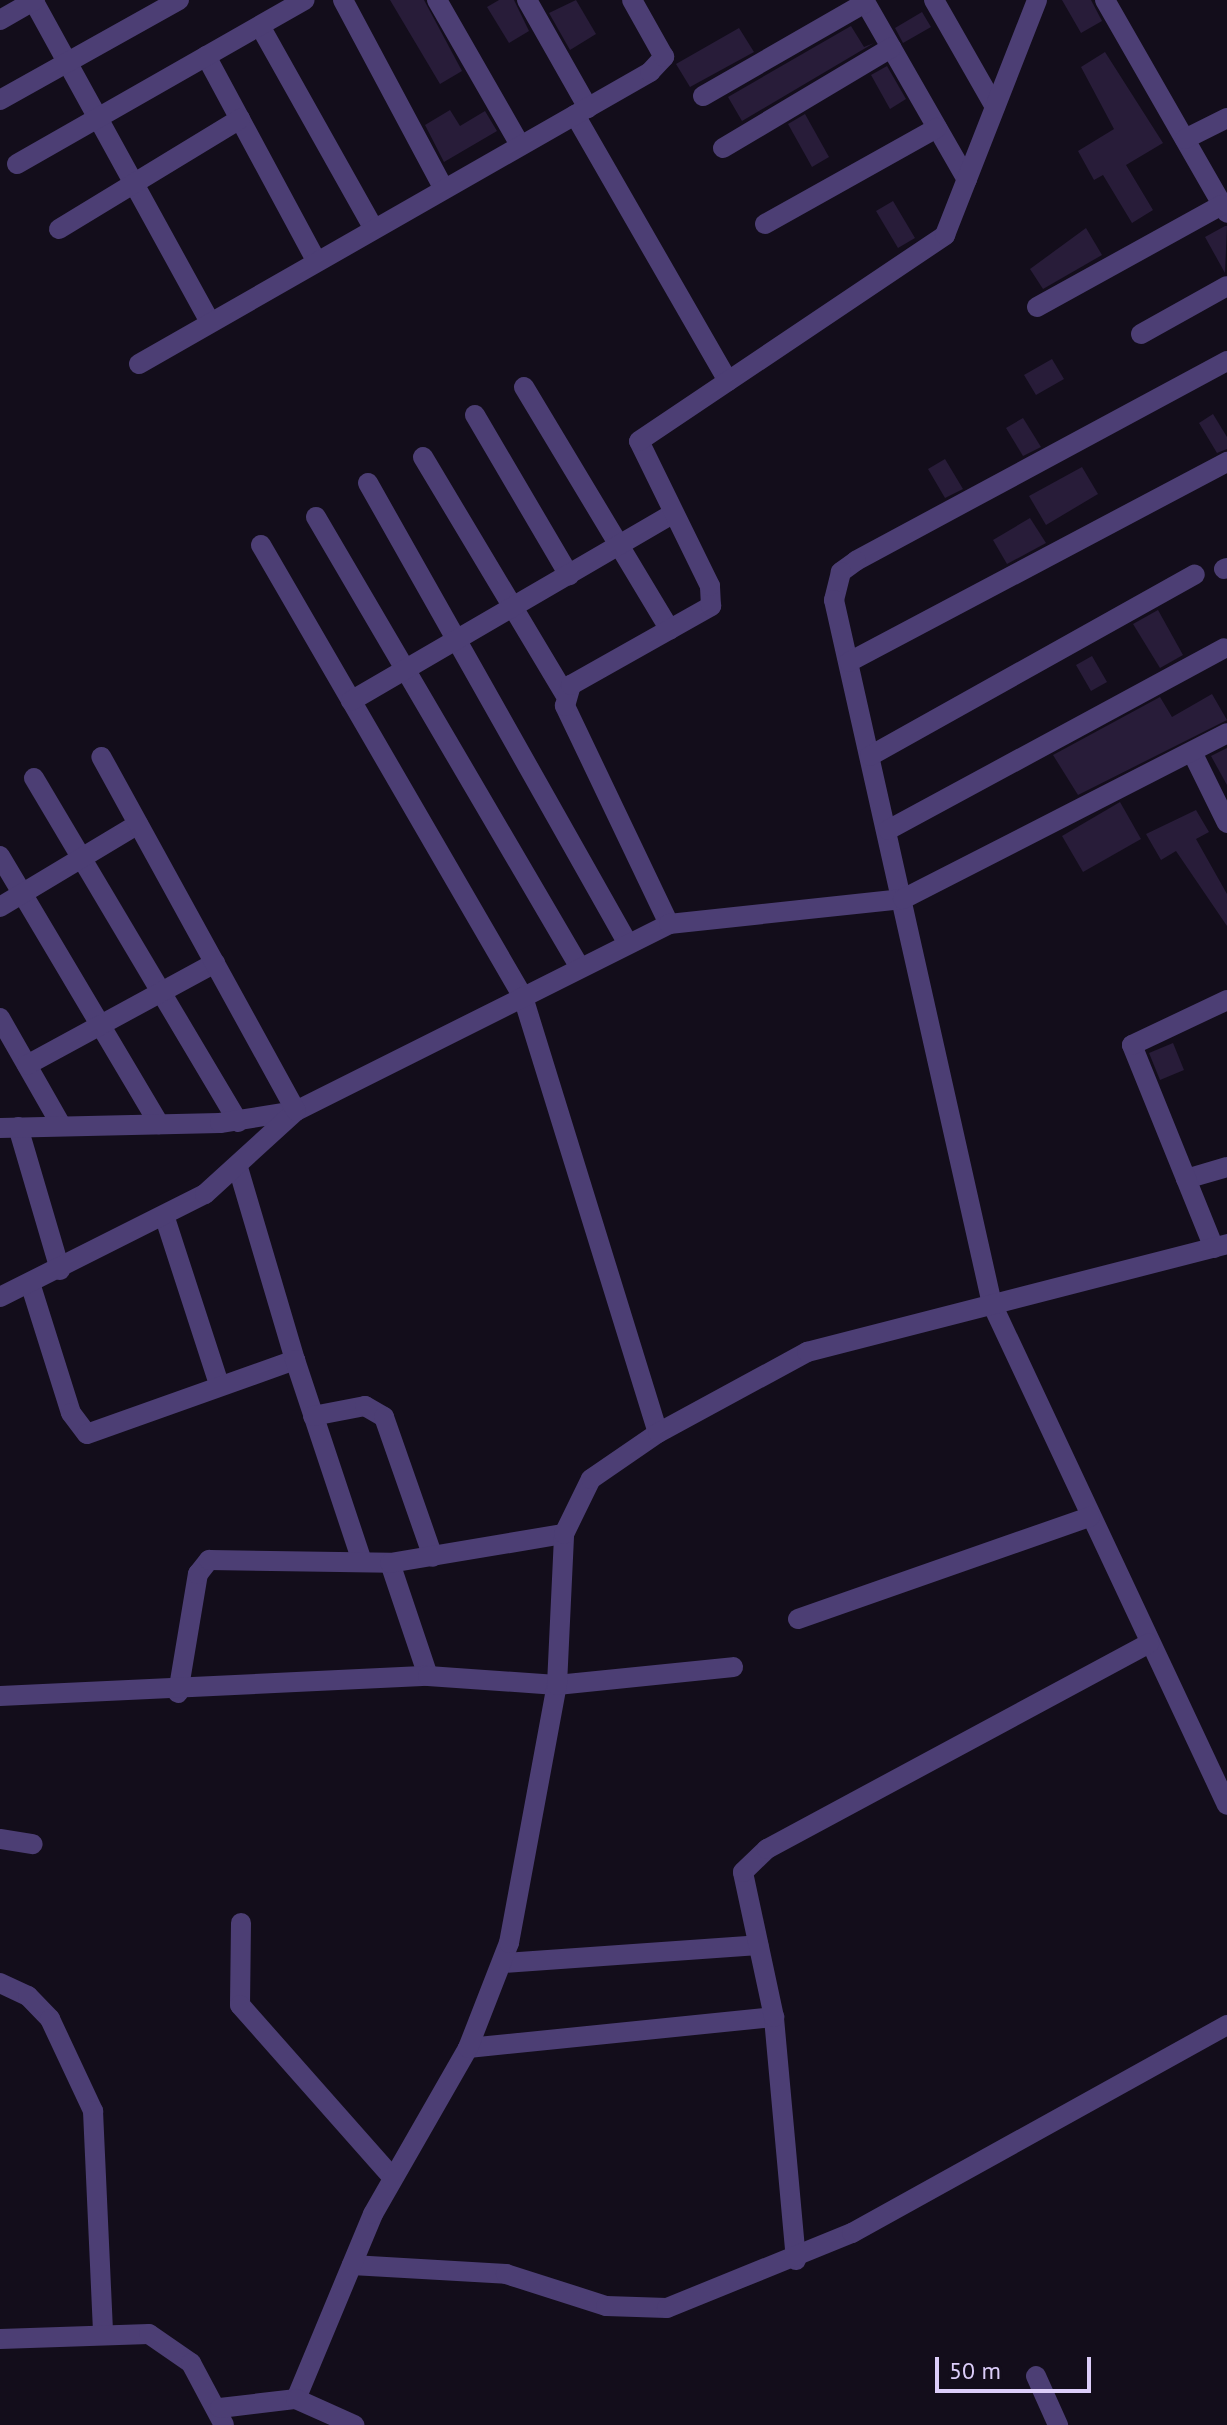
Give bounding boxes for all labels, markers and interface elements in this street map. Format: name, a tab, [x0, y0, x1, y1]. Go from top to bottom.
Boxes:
scale bar	[939, 2341, 1095, 2391]
text: 50 m	[949, 2355, 1001, 2386]

